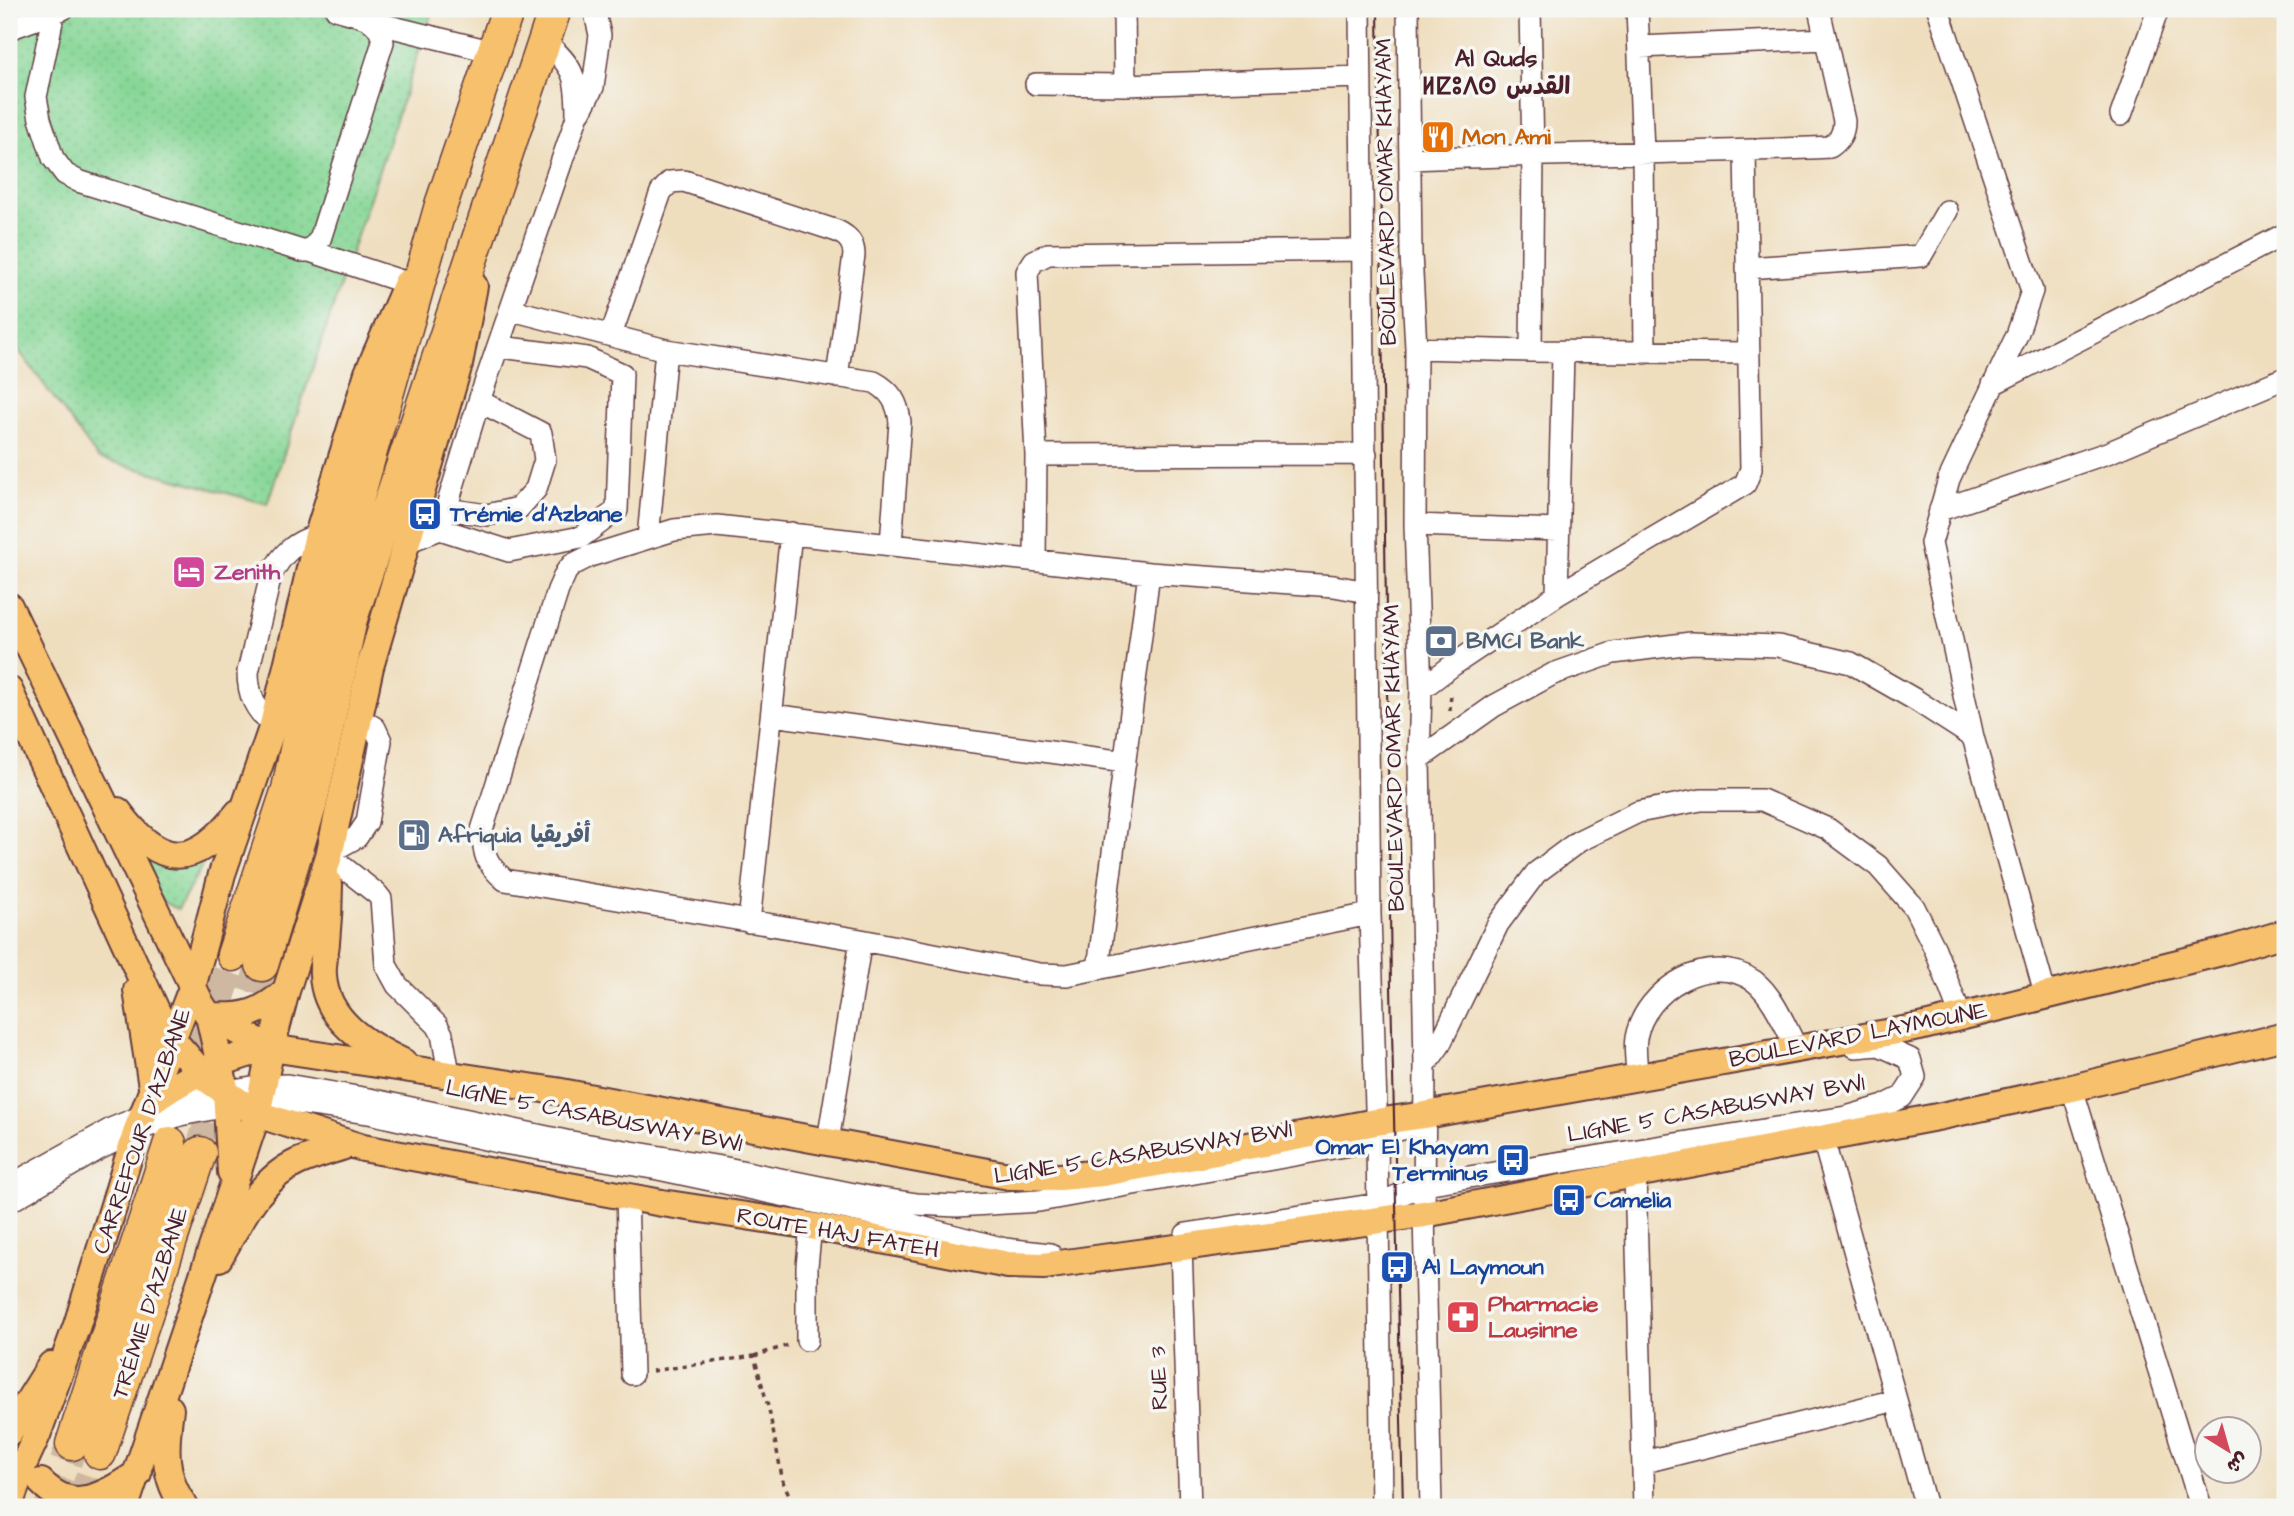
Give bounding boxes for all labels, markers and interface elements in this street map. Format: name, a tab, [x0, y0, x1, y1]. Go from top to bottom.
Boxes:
street label: BOULEVARD OMAR KHAYAM	[1367, 38, 1405, 346]
district label: Al Quds ⵍⵇⵓⴷⵙ القدس	[1422, 42, 1570, 104]
restaurant icon: Mon Ami	[1419, 118, 1457, 156]
place label: Mon Ami	[1462, 121, 1551, 153]
bus stop icon: Trémie d'Azbane	[406, 495, 444, 533]
place label: Trémie d'Azbane	[449, 498, 623, 530]
hotel icon: Zenith	[170, 553, 208, 591]
place label: Zenith	[214, 556, 281, 588]
street label: BOULEVARD OMAR KHAYAM	[1375, 604, 1413, 912]
bank icon: BMCI Bank	[1422, 622, 1460, 660]
place label: BMCI Bank	[1466, 625, 1585, 657]
fuel station icon: Afriquia أفريقيا	[395, 816, 433, 854]
place label: Afriquia أفريقيا	[438, 819, 591, 851]
street label: BOULEVARD LAYMOUNE	[1726, 994, 1990, 1076]
street label: CARREFOUR D'AZBANE	[85, 1004, 199, 1258]
street label: LIGNE 5 CASABUSWAY BW1	[1565, 1067, 1867, 1151]
street label: LIGNE 5 CASABUSWAY BW1	[443, 1072, 745, 1160]
street label: LIGNE 5 CASABUSWAY BW1	[992, 1114, 1294, 1192]
place label: Omar El Khayam Terminus	[1315, 1131, 1489, 1189]
bus stop icon: Omar El Khayam Terminus	[1494, 1141, 1532, 1179]
bus stop icon: Camelia	[1550, 1181, 1588, 1219]
place label: Camelia	[1594, 1184, 1671, 1216]
street label: ROUTE HAJ FATEH	[735, 1199, 942, 1267]
street label: TRÉMIE D'AZBANE	[104, 1202, 196, 1403]
bus stop icon: Al Laymoun	[1378, 1248, 1416, 1286]
place label: Al Laymoun	[1422, 1251, 1544, 1285]
place label: Pharmacie Lausinne	[1488, 1288, 1599, 1346]
pharmacy icon: Pharmacie Lausinne	[1444, 1298, 1482, 1336]
street label: RUE 3	[1142, 1345, 1176, 1410]
north arrow	[2192, 1414, 2262, 1484]
text: ش	[2221, 1445, 2254, 1480]

